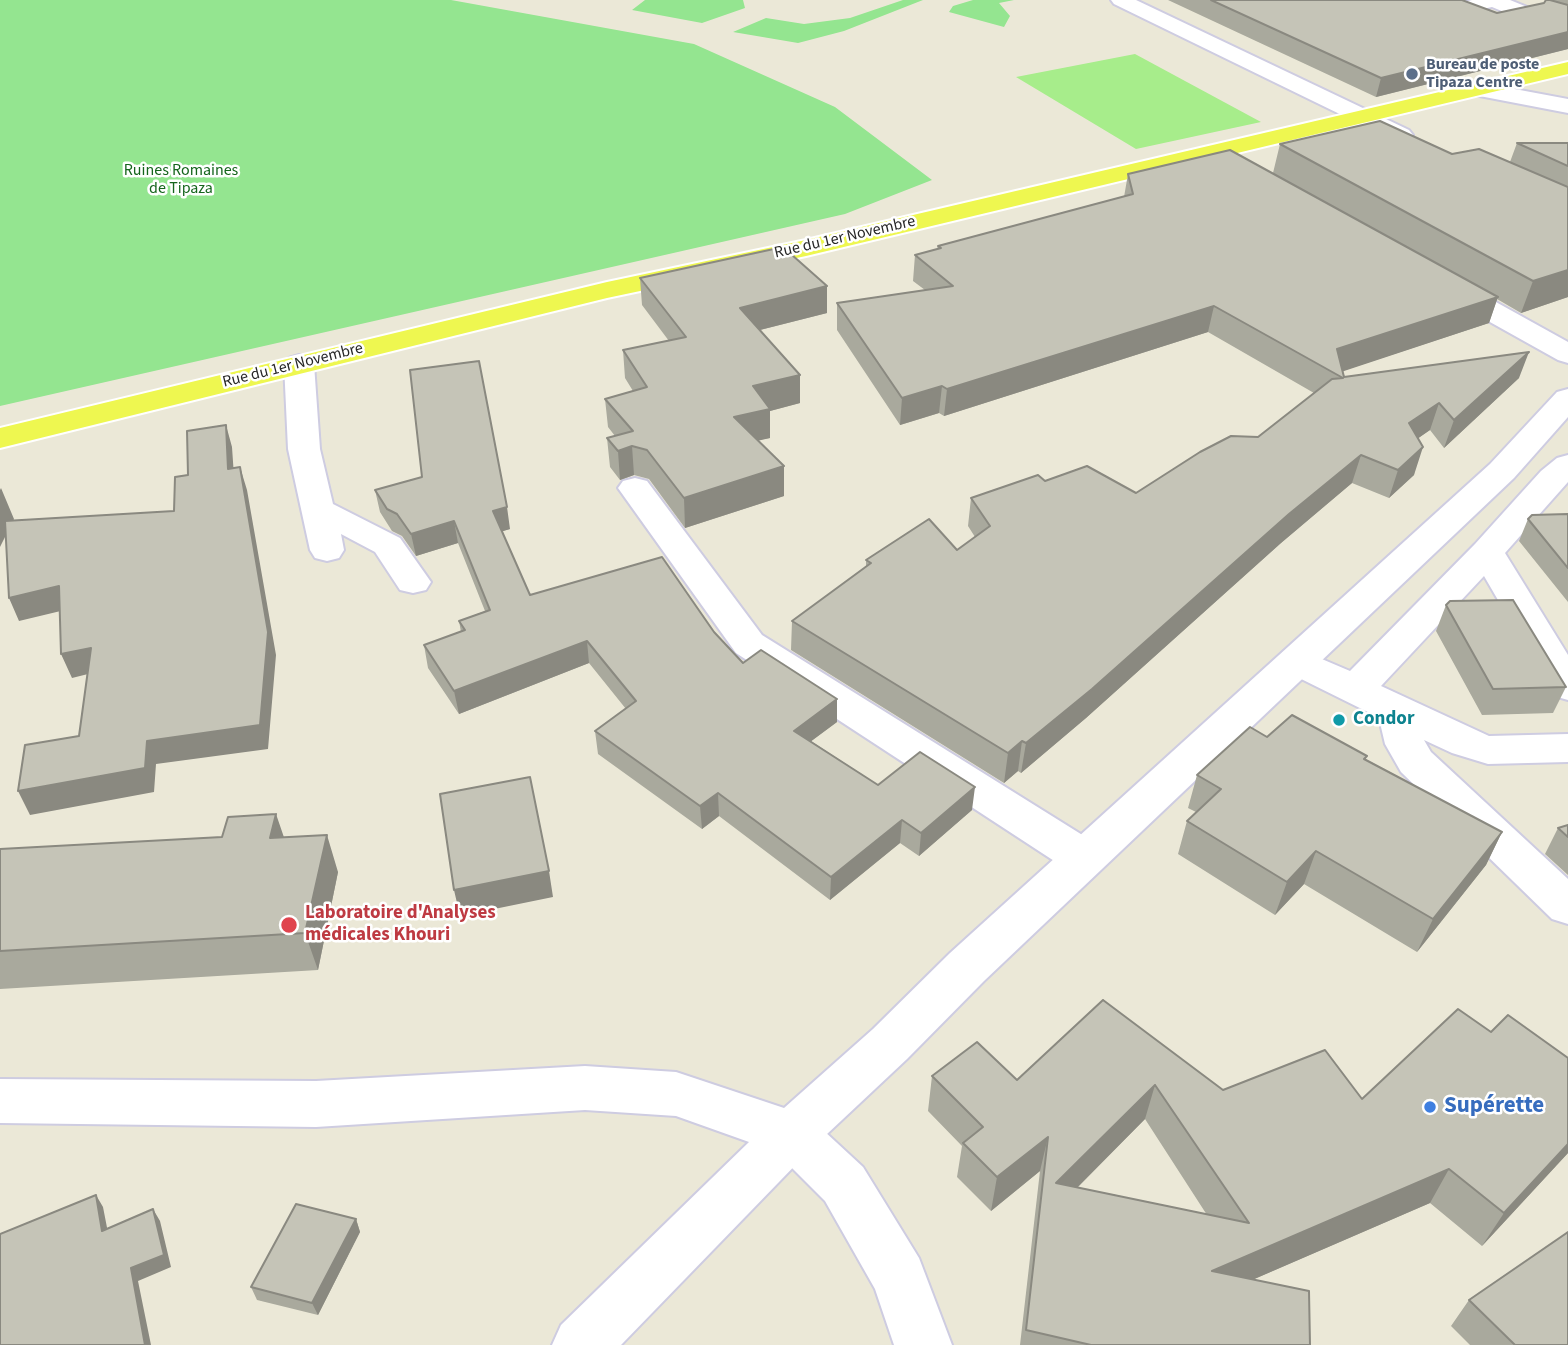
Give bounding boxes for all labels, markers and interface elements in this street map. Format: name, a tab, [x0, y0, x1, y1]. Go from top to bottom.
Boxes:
place label: Bureau de poste Tipaza Centre	[1426, 55, 1539, 93]
marker: Bureau de poste Tipaza Centre	[1404, 66, 1420, 82]
park label: Ruines Romaines de Tipaza	[124, 161, 238, 199]
street label: Rue du 1er Novembre	[773, 212, 917, 264]
street label: Rue du 1er Novembre	[221, 339, 365, 393]
place label: Condor	[1353, 709, 1414, 731]
marker: Condor	[1331, 712, 1347, 728]
place label: Laboratoire d'Analyses médicales Khouri	[305, 903, 496, 947]
marker: Laboratoire d'Analyses médicales Khouri	[279, 915, 299, 935]
place label: Supérette	[1444, 1093, 1544, 1121]
marker: Supérette	[1422, 1099, 1438, 1115]

